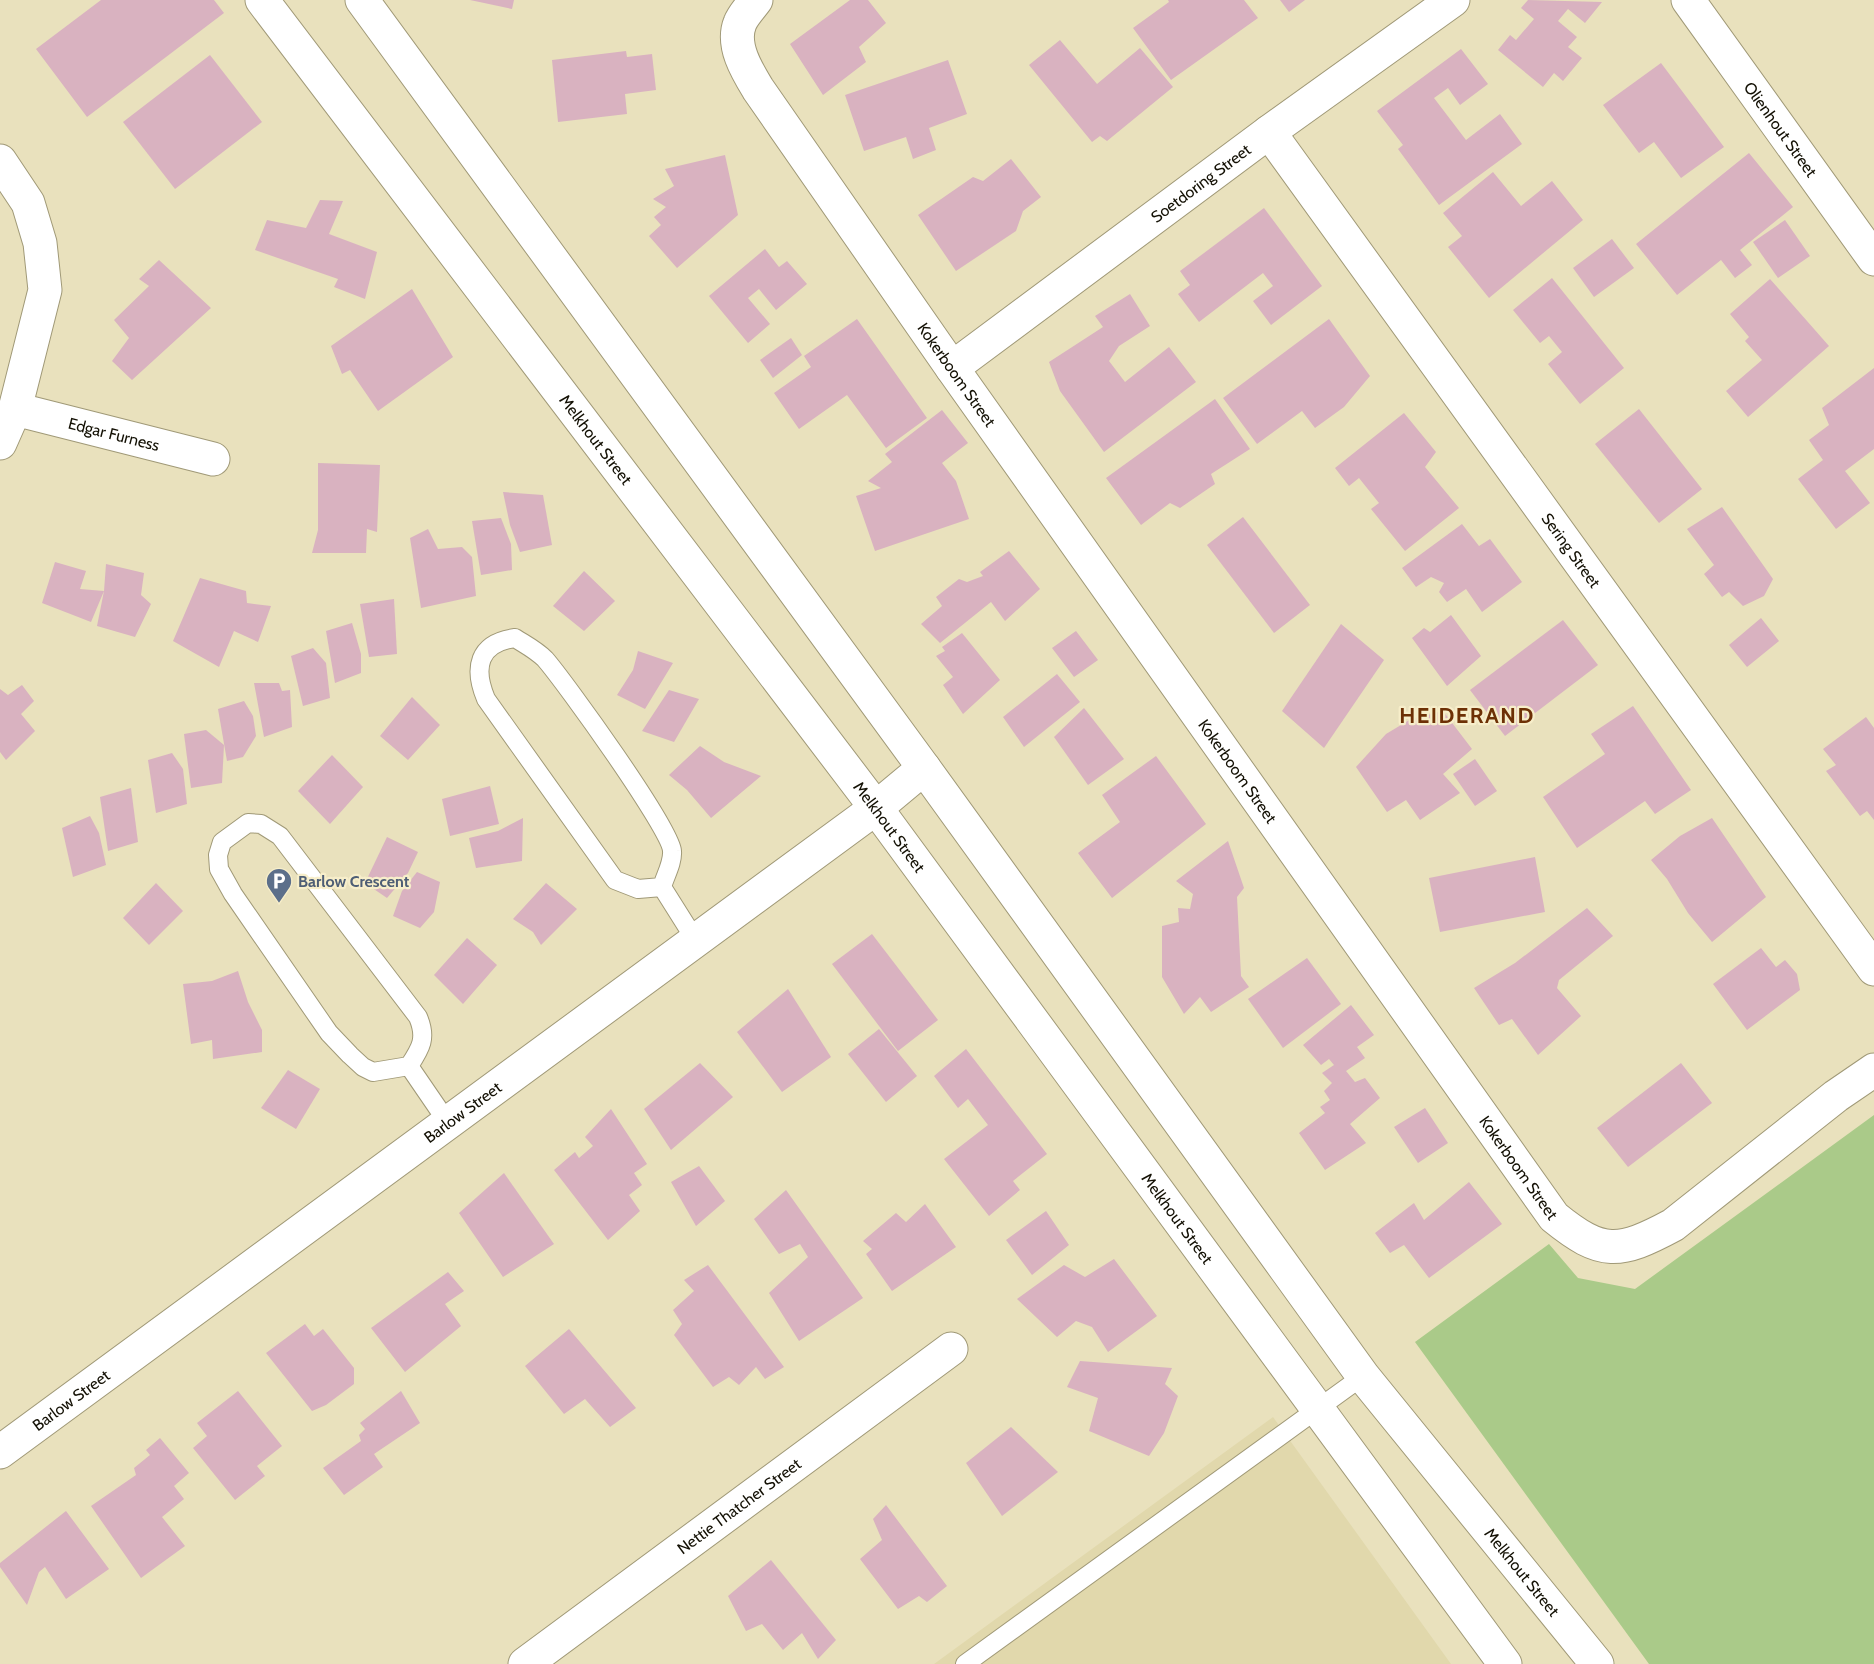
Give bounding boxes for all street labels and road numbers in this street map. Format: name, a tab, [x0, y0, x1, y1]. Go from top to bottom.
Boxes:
street label: Olienhout Street	[1740, 78, 1822, 181]
street label: Soetdoring Street	[1147, 139, 1255, 226]
street label: Kokerboom Street	[914, 319, 1000, 431]
street label: Melkhout Street	[556, 391, 637, 489]
street label: Edgar Furness	[66, 413, 162, 455]
street label: Sering Street	[1538, 509, 1605, 592]
street label: Kokerboom Street	[1195, 716, 1281, 827]
street label: Melkhout Street	[850, 778, 930, 876]
street label: Barlow Street	[420, 1077, 505, 1147]
street label: Kokerboom Street	[1476, 1112, 1563, 1224]
street label: Melkhout Street	[1138, 1169, 1218, 1268]
street label: Barlow Street	[29, 1365, 114, 1435]
street label: Nettie Thatcher Street	[673, 1453, 805, 1558]
street label: Melkhout Street	[1481, 1524, 1564, 1620]

